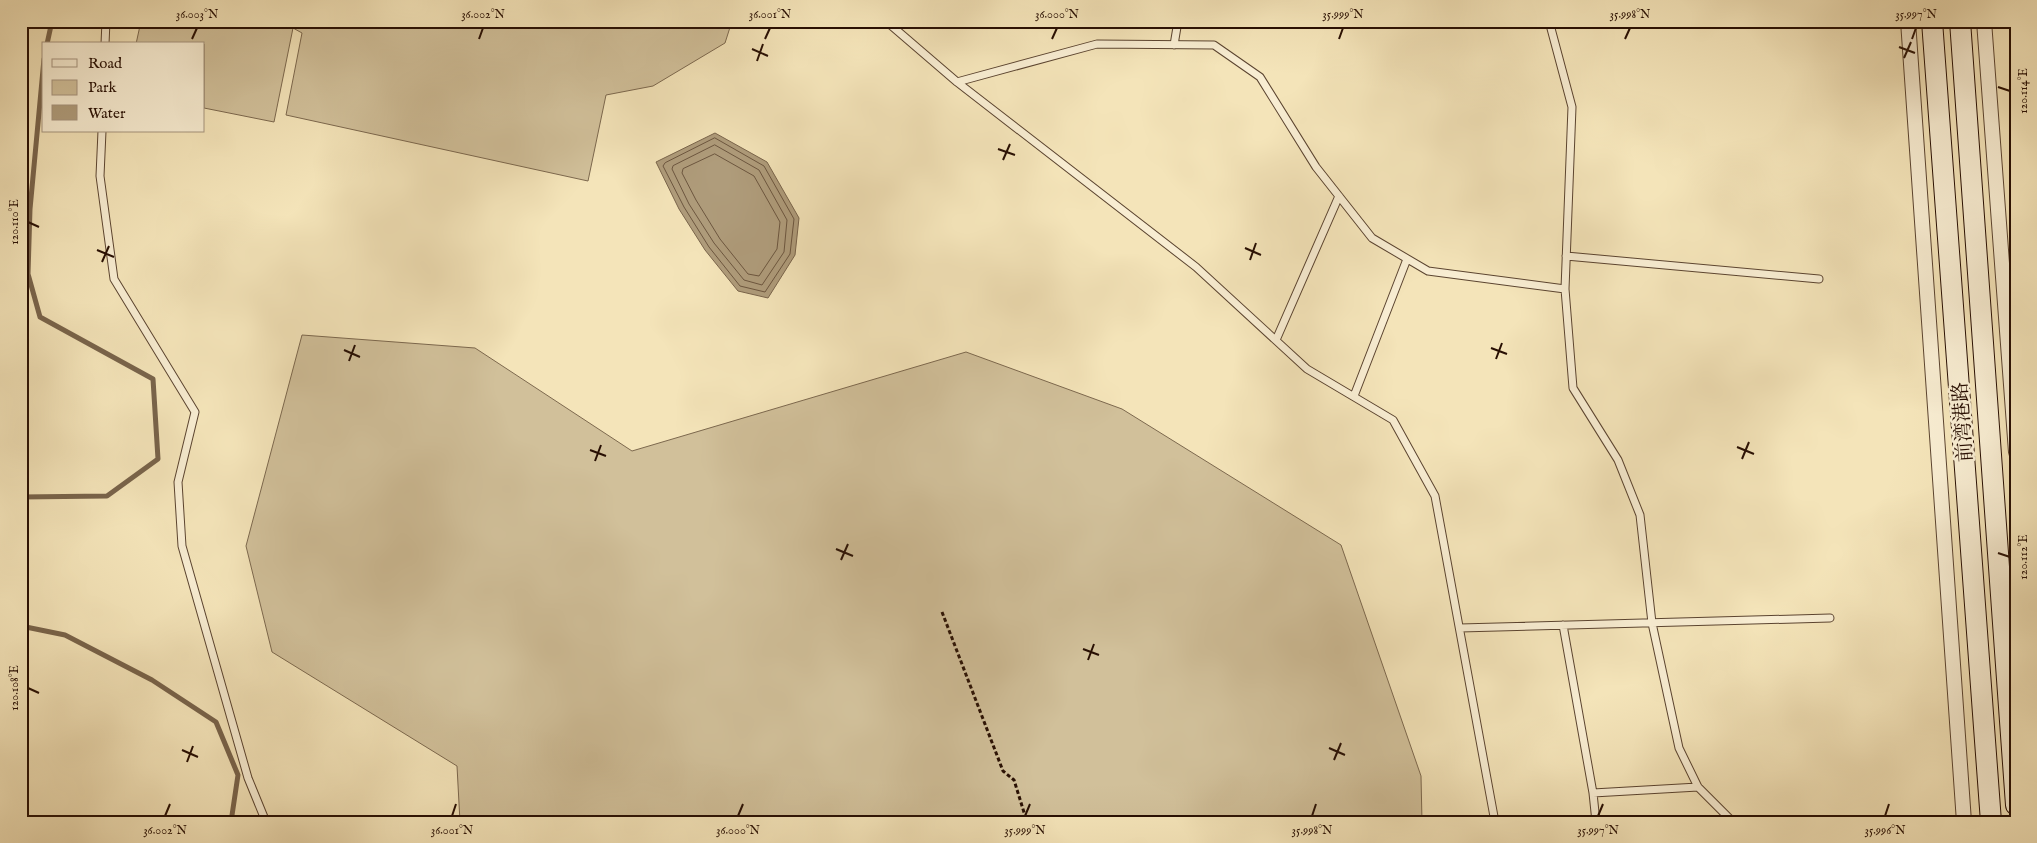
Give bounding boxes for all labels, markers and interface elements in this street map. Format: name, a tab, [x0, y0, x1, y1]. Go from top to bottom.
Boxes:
text: 36.003°N	[176, 7, 219, 22]
text: 36.002°N	[461, 7, 505, 22]
text: 36.001°N	[749, 7, 792, 22]
text: 36.000°N	[1035, 7, 1080, 22]
text: 35.999°N	[1322, 7, 1364, 22]
text: 35.998°N	[1610, 7, 1651, 22]
text: 35.997°N	[1895, 7, 1937, 22]
legend	[42, 42, 205, 132]
text: Road	[88, 54, 123, 73]
text: 120.114°E	[2016, 68, 2031, 114]
text: Park	[88, 78, 118, 97]
text: Water	[88, 104, 126, 123]
text: 120.110°E	[7, 199, 22, 245]
street label: 前湾港路	[1948, 381, 1979, 463]
text: 120.112°E	[2016, 534, 2031, 580]
text: 120.108°E	[7, 665, 22, 711]
text: 36.002°N	[143, 823, 187, 838]
text: 36.001°N	[431, 823, 474, 838]
text: 36.000°N	[716, 823, 761, 838]
text: 35.999°N	[1004, 823, 1046, 838]
text: 35.998°N	[1292, 823, 1333, 838]
text: 35.997°N	[1577, 823, 1619, 838]
text: 35.996°N	[1864, 823, 1906, 838]

